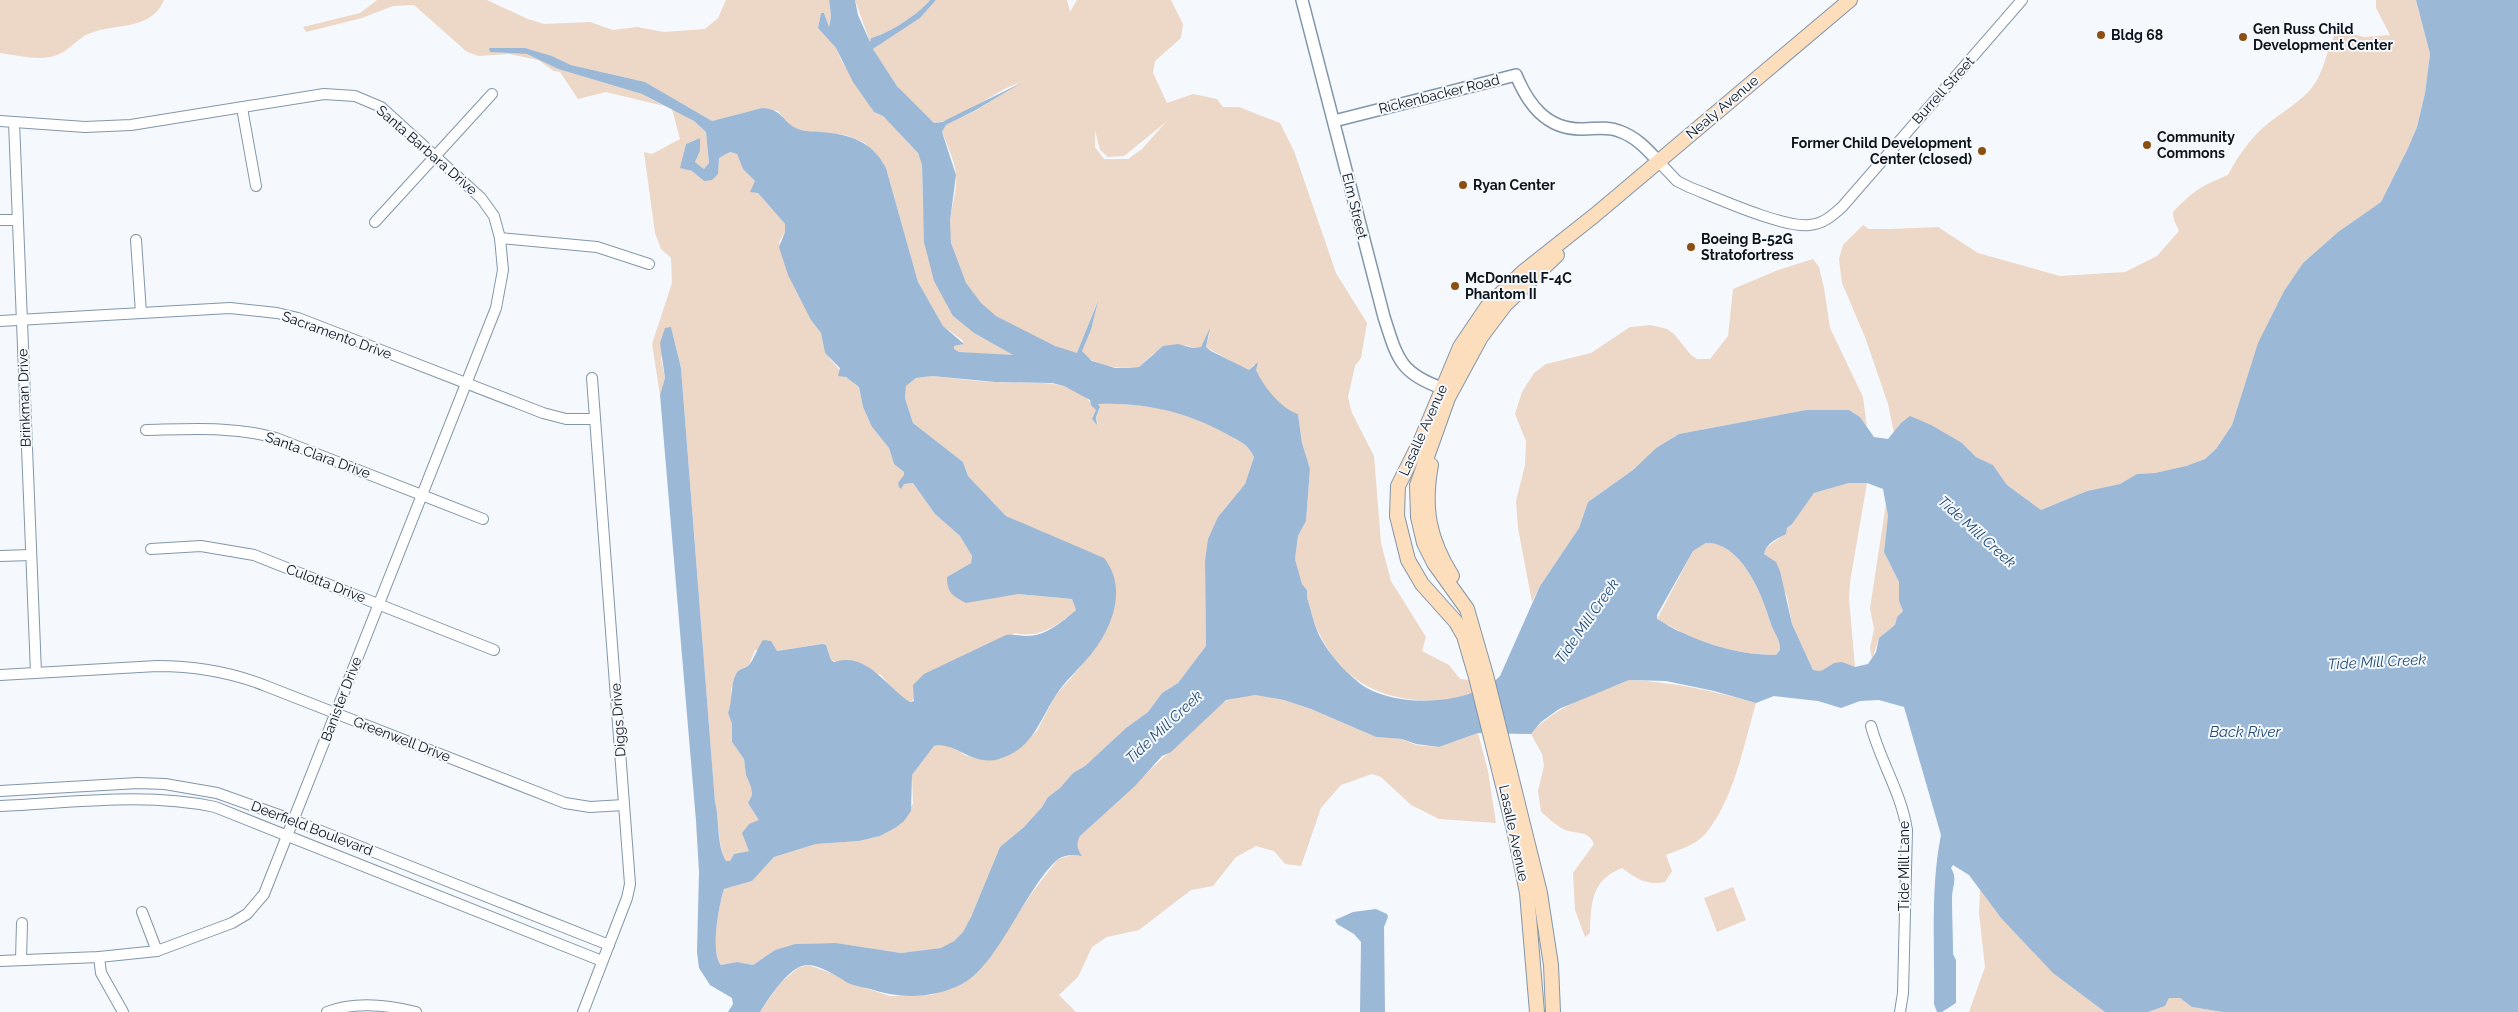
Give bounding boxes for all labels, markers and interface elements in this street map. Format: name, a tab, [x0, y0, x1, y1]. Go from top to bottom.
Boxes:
place label: Gen Russ Child Development Center	[2253, 21, 2393, 53]
place label: Bldg 68	[2111, 27, 2163, 43]
marker: Bldg 68	[2095, 29, 2107, 41]
marker: Gen Russ Child Development Center	[2237, 31, 2249, 43]
street label: Burrell Street	[1909, 53, 1978, 127]
street label: Rickenbacker Road	[1377, 71, 1501, 117]
street label: Nealy Avenue	[1683, 72, 1761, 142]
street label: Santa Barbara Drive	[374, 102, 480, 198]
place label: Community Commons	[2157, 129, 2235, 161]
place label: Former Child Development Center (closed)	[1791, 135, 1973, 167]
marker: Community Commons	[2141, 139, 2153, 151]
marker: Former Child Development Center (closed)	[1976, 145, 1988, 157]
street label: Elm Street	[1339, 171, 1371, 241]
place label: Ryan Center	[1473, 177, 1556, 193]
marker: Ryan Center	[1457, 179, 1469, 191]
place label: Boeing B-52G Stratofortress	[1701, 231, 1794, 263]
marker: Boeing B-52G Stratofortress	[1685, 241, 1697, 253]
place label: McDonnell F-4C Phantom II	[1465, 270, 1572, 302]
marker: McDonnell F-4C Phantom II	[1449, 280, 1461, 292]
street label: Sacramento Drive	[280, 308, 394, 362]
street label: Brinkman Drive	[14, 348, 34, 448]
street label: Lasalle Avenue	[1396, 382, 1450, 478]
street label: Santa Clara Drive	[263, 429, 373, 481]
water label: Tide Mill Creek	[1934, 492, 2020, 572]
street label: Culotta Drive	[284, 560, 368, 606]
water label: Tide Mill Creek	[1551, 575, 1623, 667]
water label: Tide Mill Creek	[2327, 650, 2427, 674]
street label: Banister Drive	[318, 654, 364, 744]
street label: Diggs Drive	[607, 682, 629, 758]
water label: Tide Mill Creek	[1122, 687, 1206, 767]
street label: Greenwell Drive	[351, 713, 453, 765]
water label: Back River	[2209, 723, 2281, 741]
street label: Lasalle Avenue	[1496, 783, 1532, 883]
street label: Deerfield Boulevard	[249, 797, 375, 859]
street label: Tide Mill Lane	[1896, 821, 1912, 911]

